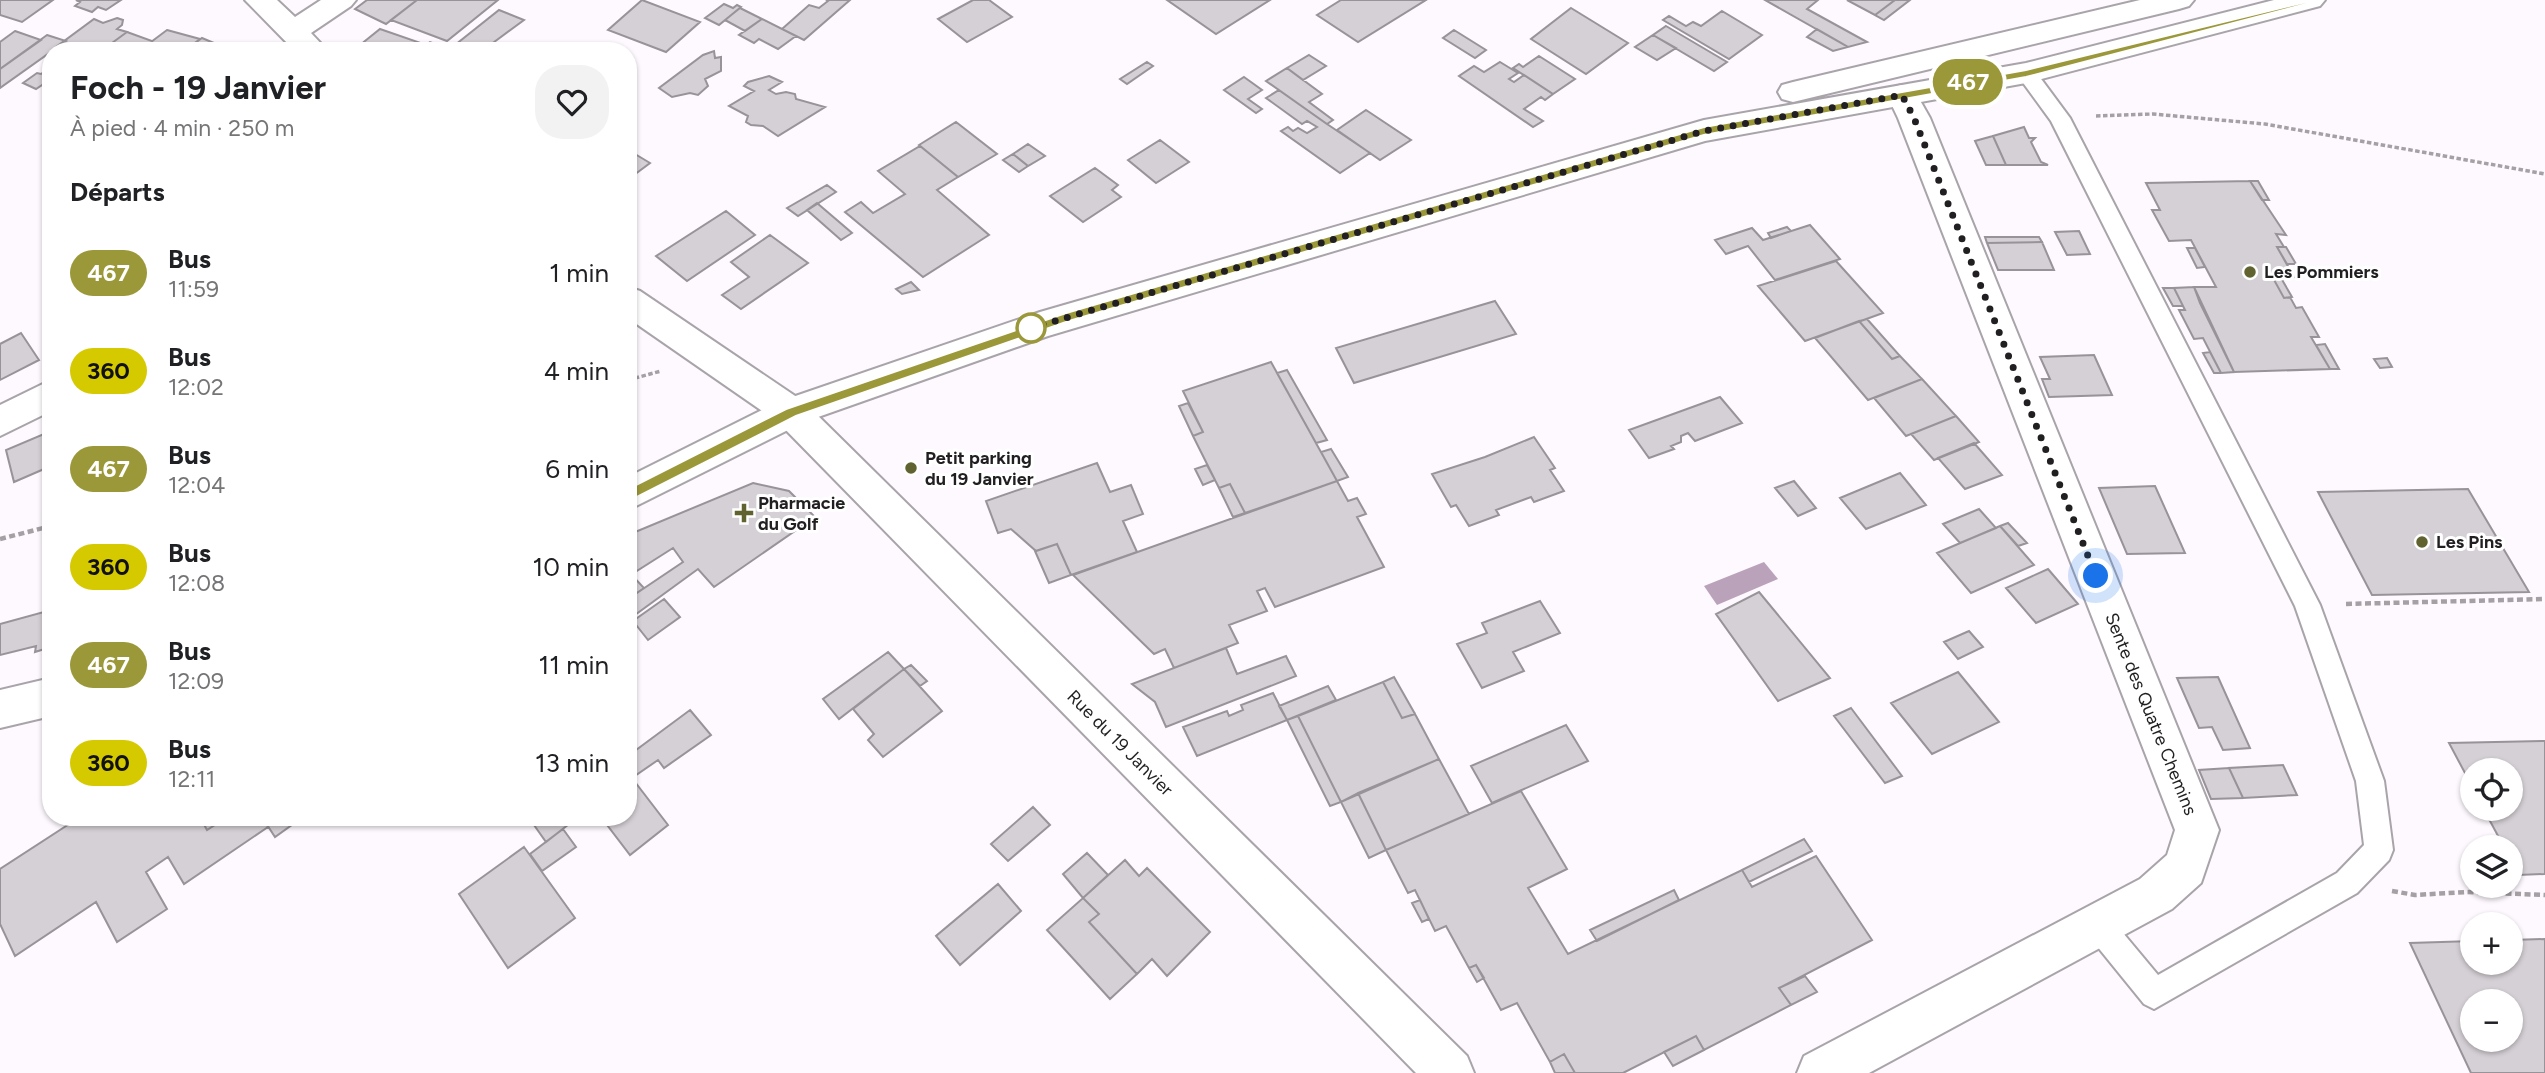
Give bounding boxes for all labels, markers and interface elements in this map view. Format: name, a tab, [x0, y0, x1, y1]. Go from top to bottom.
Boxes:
line badge: 467	[1928, 59, 2008, 105]
button: heart	[535, 65, 609, 139]
text: 467	[1947, 67, 1989, 96]
text: Foch - 19 Janvier	[70, 68, 326, 107]
text: À pied · 4 min · 250 m	[70, 114, 294, 142]
text: Départs	[70, 176, 165, 208]
text: Bus	[168, 243, 211, 275]
text: 1 min	[549, 257, 609, 289]
text: 467	[87, 258, 130, 287]
place label: Les Pommiers	[2264, 261, 2379, 283]
marker: Les Pommiers	[2242, 264, 2258, 280]
text: 11:59	[168, 275, 219, 303]
unlabelled marker	[1016, 313, 1046, 343]
text: Bus	[168, 341, 211, 373]
text: 4 min	[544, 355, 609, 387]
text: 360	[87, 356, 130, 385]
text: 12:02	[168, 373, 224, 401]
text: Bus	[168, 439, 211, 471]
place label: Petit parking du 19 Janvier	[925, 447, 1034, 490]
text: 6 min	[545, 453, 609, 485]
text: 467	[87, 454, 130, 483]
marker: Petit parking du 19 Janvier	[903, 460, 919, 476]
text: 12:04	[168, 471, 225, 499]
place label: Pharmacie du Golf	[758, 492, 845, 535]
marker: Pharmacie du Golf	[736, 505, 752, 521]
place label: Les Pins	[2436, 531, 2503, 553]
marker: Les Pins	[2414, 534, 2430, 550]
text: Bus	[168, 537, 211, 569]
text: 10 min	[533, 551, 609, 583]
text: 360	[87, 552, 130, 581]
your location	[2078, 558, 2113, 593]
text: 12:08	[168, 569, 225, 597]
street label: Sente des Quatre Chemins	[2100, 610, 2202, 818]
text: Bus	[168, 635, 211, 667]
text: 11 min	[538, 649, 609, 681]
text: 467	[87, 650, 130, 679]
text: 12:09	[168, 667, 224, 695]
street label: Rue du 19 Janvier	[1063, 686, 1177, 800]
text: Bus	[168, 733, 211, 765]
text: 13 min	[535, 747, 609, 779]
text: 360	[87, 748, 130, 777]
map controls	[2460, 758, 2523, 1052]
button: locate	[2460, 758, 2523, 821]
text: 12:11	[168, 765, 215, 793]
button: layers	[2460, 835, 2523, 898]
button: +	[2460, 912, 2523, 975]
button: −	[2460, 989, 2523, 1052]

